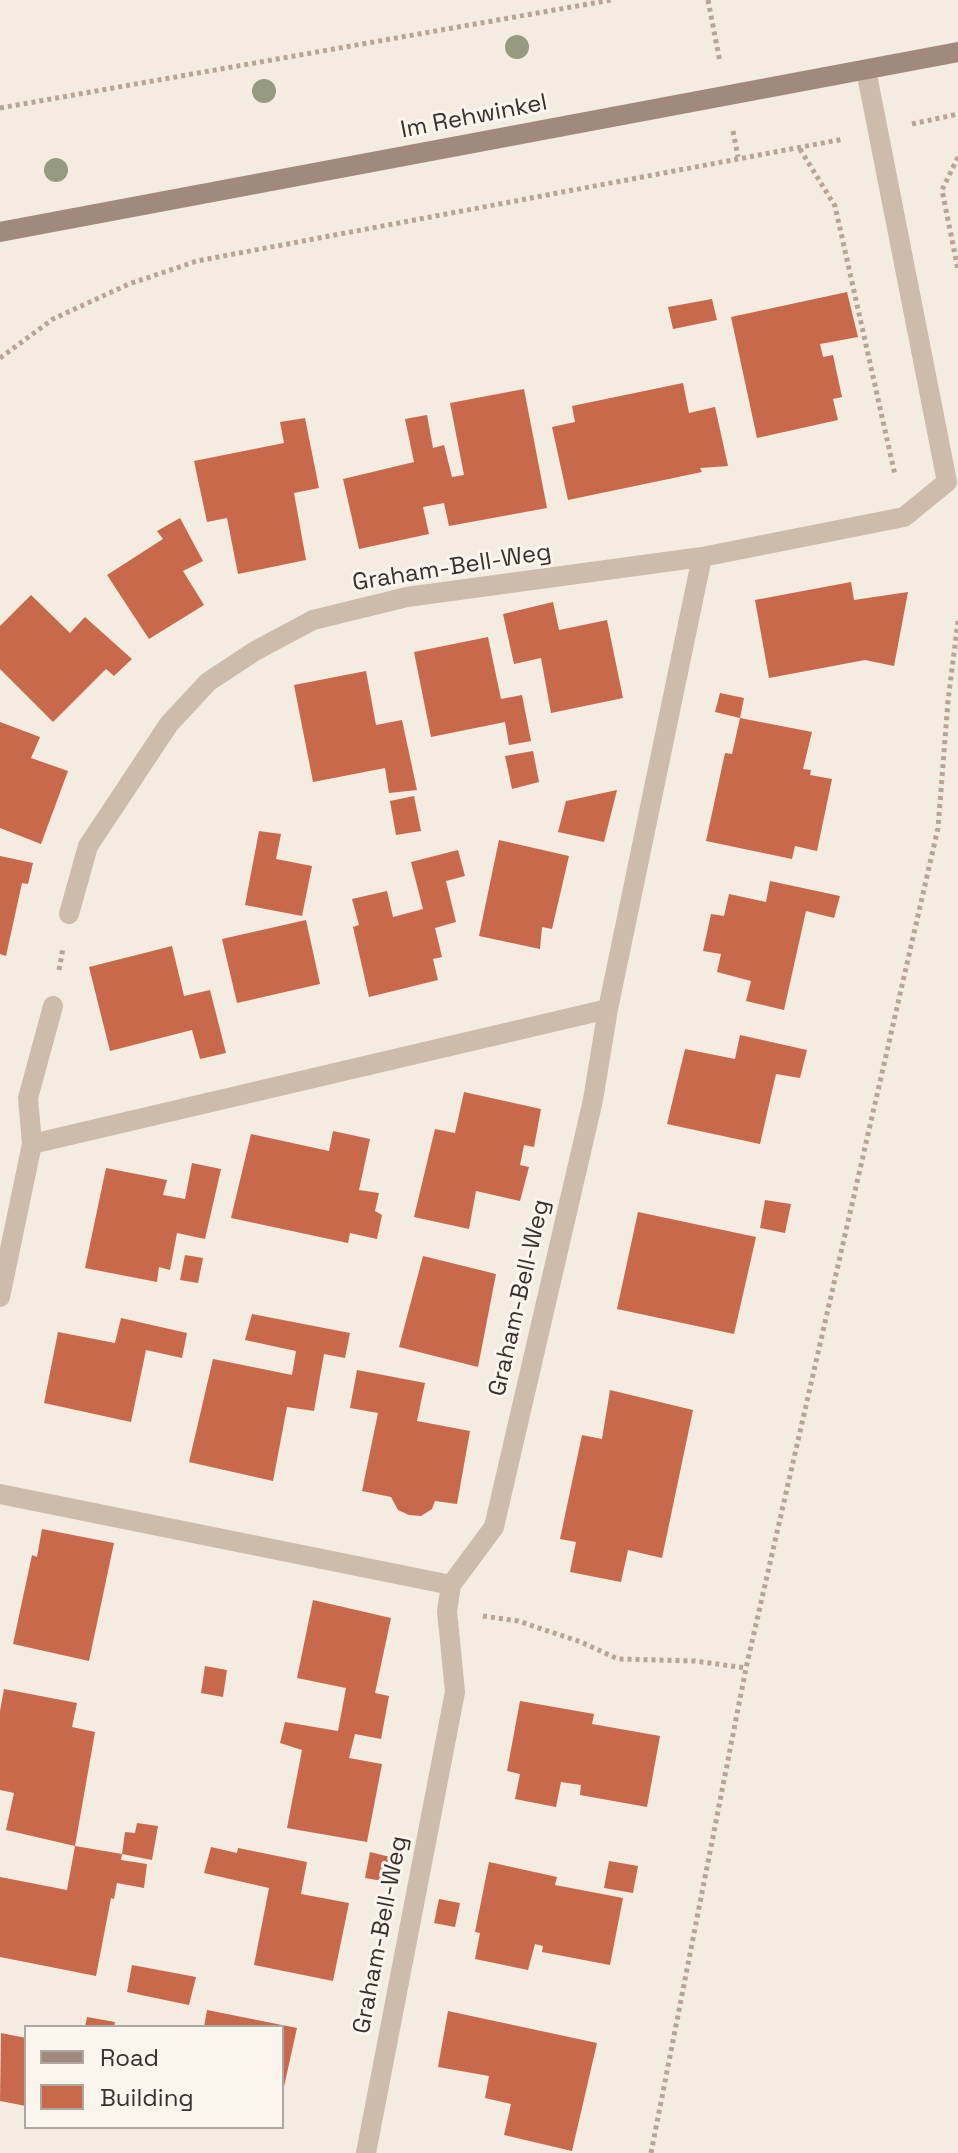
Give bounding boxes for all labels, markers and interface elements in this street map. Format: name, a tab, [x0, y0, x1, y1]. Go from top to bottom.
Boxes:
street label: Im Rehwinkel	[398, 89, 550, 145]
street label: Graham-Bell-Weg	[351, 538, 553, 598]
street label: Graham-Bell-Weg	[483, 1197, 557, 1399]
street label: Graham-Bell-Weg	[348, 1834, 414, 2036]
legend	[24, 2025, 284, 2129]
text: Road	[100, 2042, 159, 2073]
text: Building	[100, 2082, 194, 2113]

